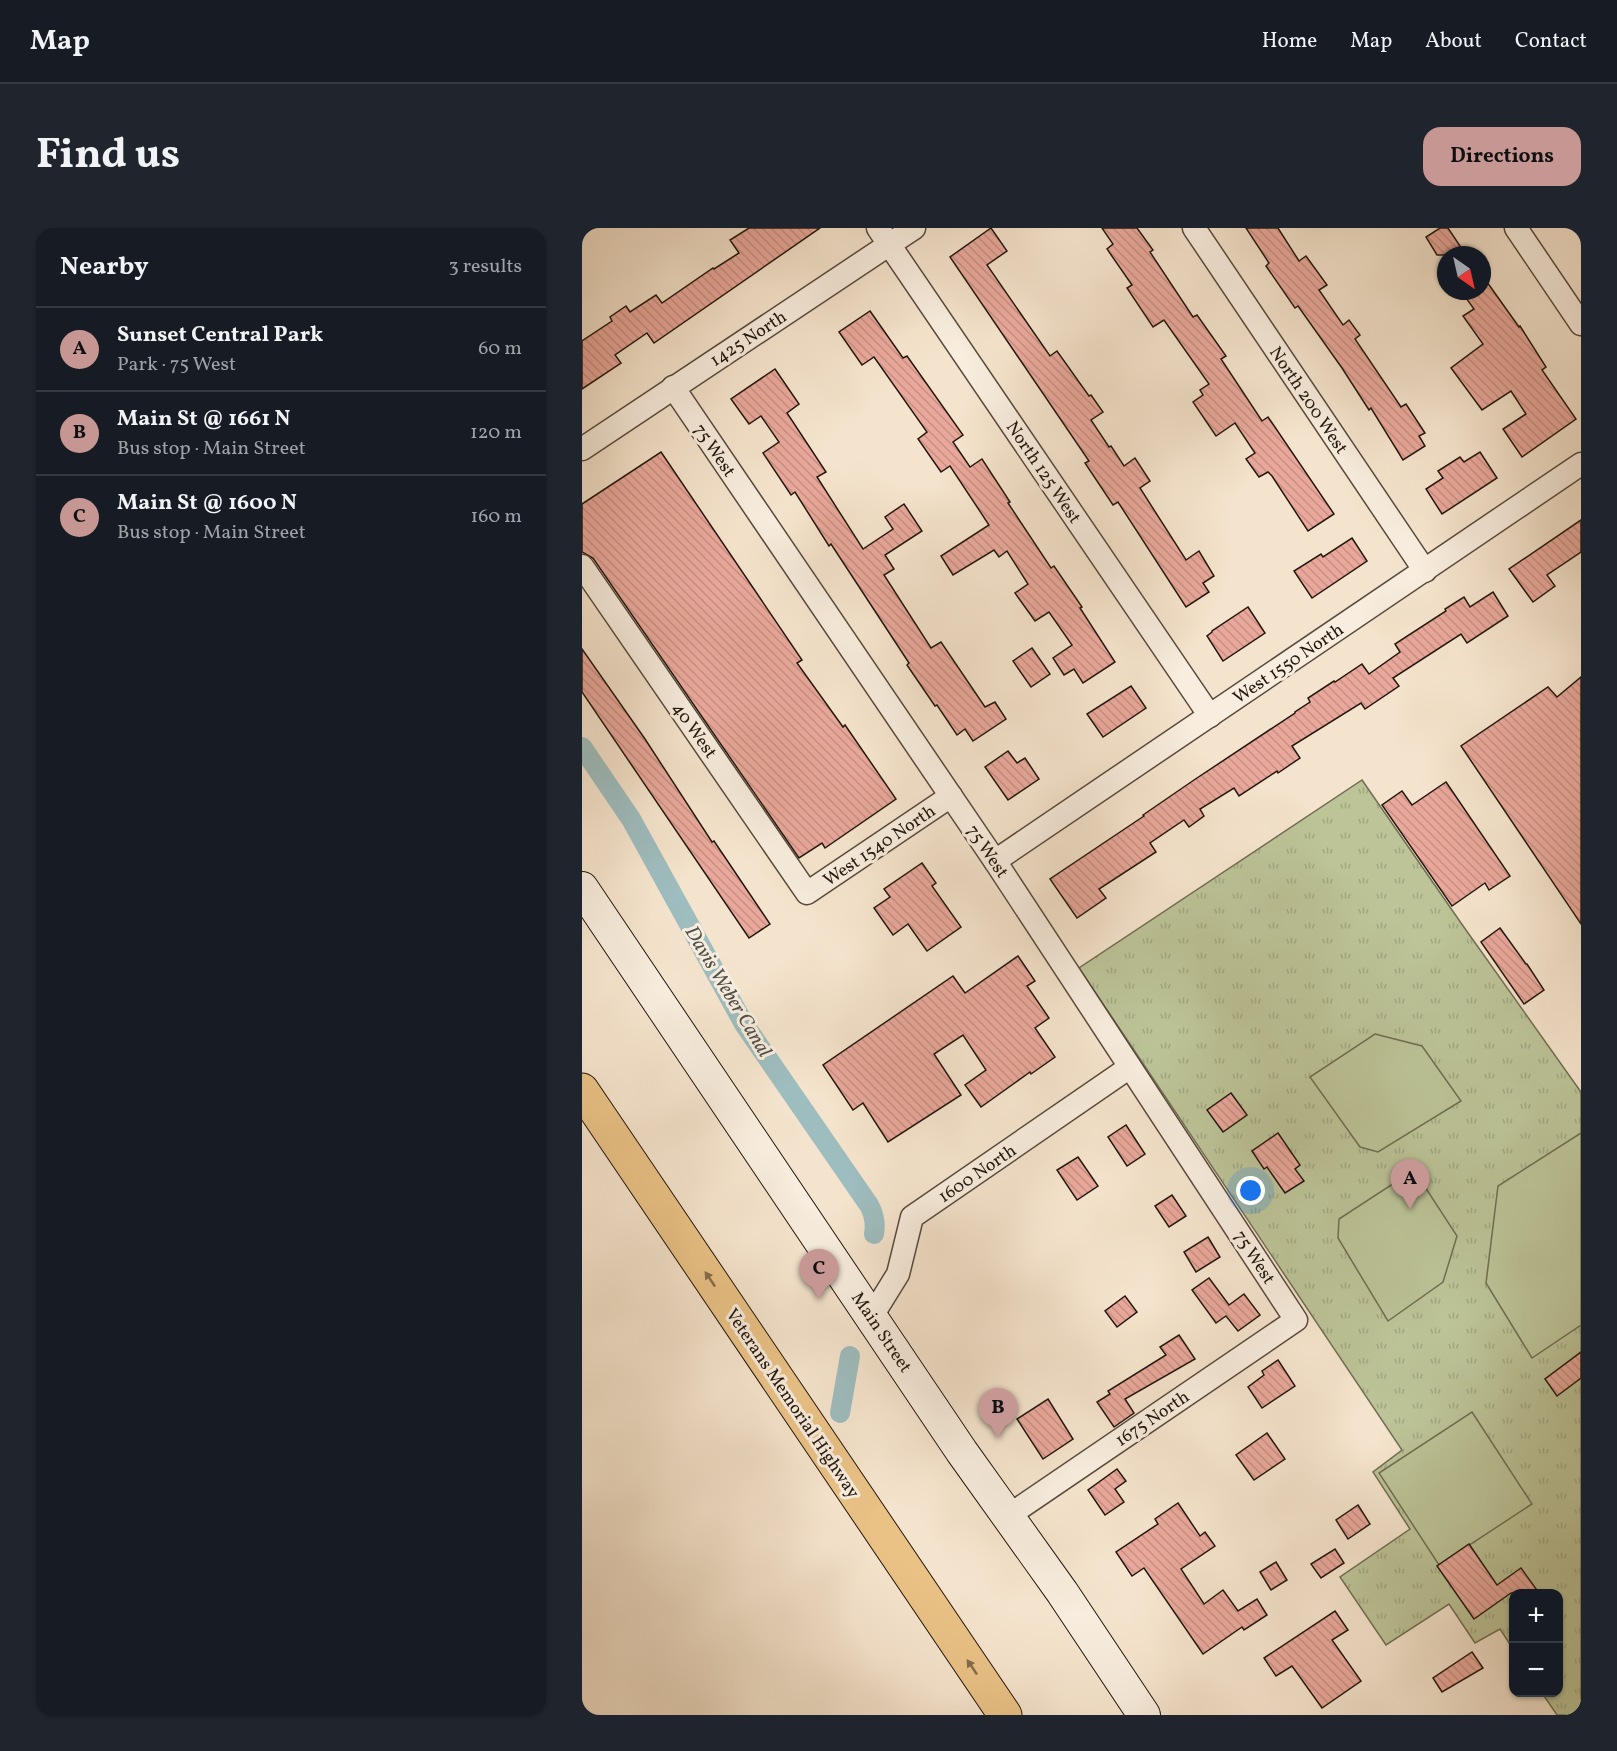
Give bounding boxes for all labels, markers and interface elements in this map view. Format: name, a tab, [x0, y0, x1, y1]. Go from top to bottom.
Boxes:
text: Map	[30, 22, 90, 61]
text: Home	[1262, 27, 1317, 56]
text: Map	[1350, 27, 1392, 56]
text: About	[1425, 27, 1482, 56]
text: Contact	[1515, 27, 1587, 56]
text: Find us	[36, 127, 180, 186]
button: Directions	[1423, 127, 1581, 186]
north arrow	[1437, 246, 1491, 300]
text: Nearby	[60, 249, 149, 285]
text: 3 results	[448, 253, 522, 281]
street label: 1425 North	[705, 305, 792, 373]
text: Sunset Central Park	[117, 320, 323, 351]
text: A	[72, 335, 87, 363]
text: 60 m	[478, 335, 522, 363]
street label: North 200 West	[1262, 342, 1353, 460]
text: Park · 75 West	[117, 351, 236, 379]
text: Main St @ 1661 N	[117, 404, 290, 435]
street label: North 125 West	[999, 417, 1086, 529]
text: B	[73, 419, 86, 447]
text: 120 m	[470, 419, 522, 447]
street label: 75 West	[687, 419, 741, 483]
text: Bus stop · Main Street	[117, 435, 306, 463]
text: Main St @ 1600 N	[117, 488, 297, 519]
text: C	[73, 503, 86, 531]
text: 160 m	[470, 503, 522, 531]
text: Bus stop · Main Street	[117, 519, 306, 547]
street label: West 1550 North	[1229, 618, 1349, 711]
street label: 40 West	[665, 698, 722, 764]
street label: West 1540 North	[819, 799, 941, 893]
street label: 75 West	[960, 820, 1014, 884]
water label: Davis Weber Canal	[677, 921, 778, 1063]
street label: 1600 North	[934, 1139, 1022, 1210]
pin: A	[1390, 1160, 1430, 1209]
your location	[1236, 1176, 1265, 1205]
street label: 75 West	[1227, 1226, 1280, 1290]
pin: C	[800, 1250, 838, 1299]
one-way arrow	[705, 1271, 716, 1287]
street label: Main Street	[844, 1287, 917, 1378]
street label: Veterans Memorial Highway	[719, 1304, 865, 1504]
street label: 1675 North	[1111, 1385, 1195, 1453]
pin: B	[978, 1388, 1018, 1438]
map controls	[1509, 1589, 1563, 1697]
button: +	[1509, 1589, 1563, 1643]
button: −	[1509, 1643, 1563, 1697]
one-way arrow	[966, 1659, 978, 1675]

